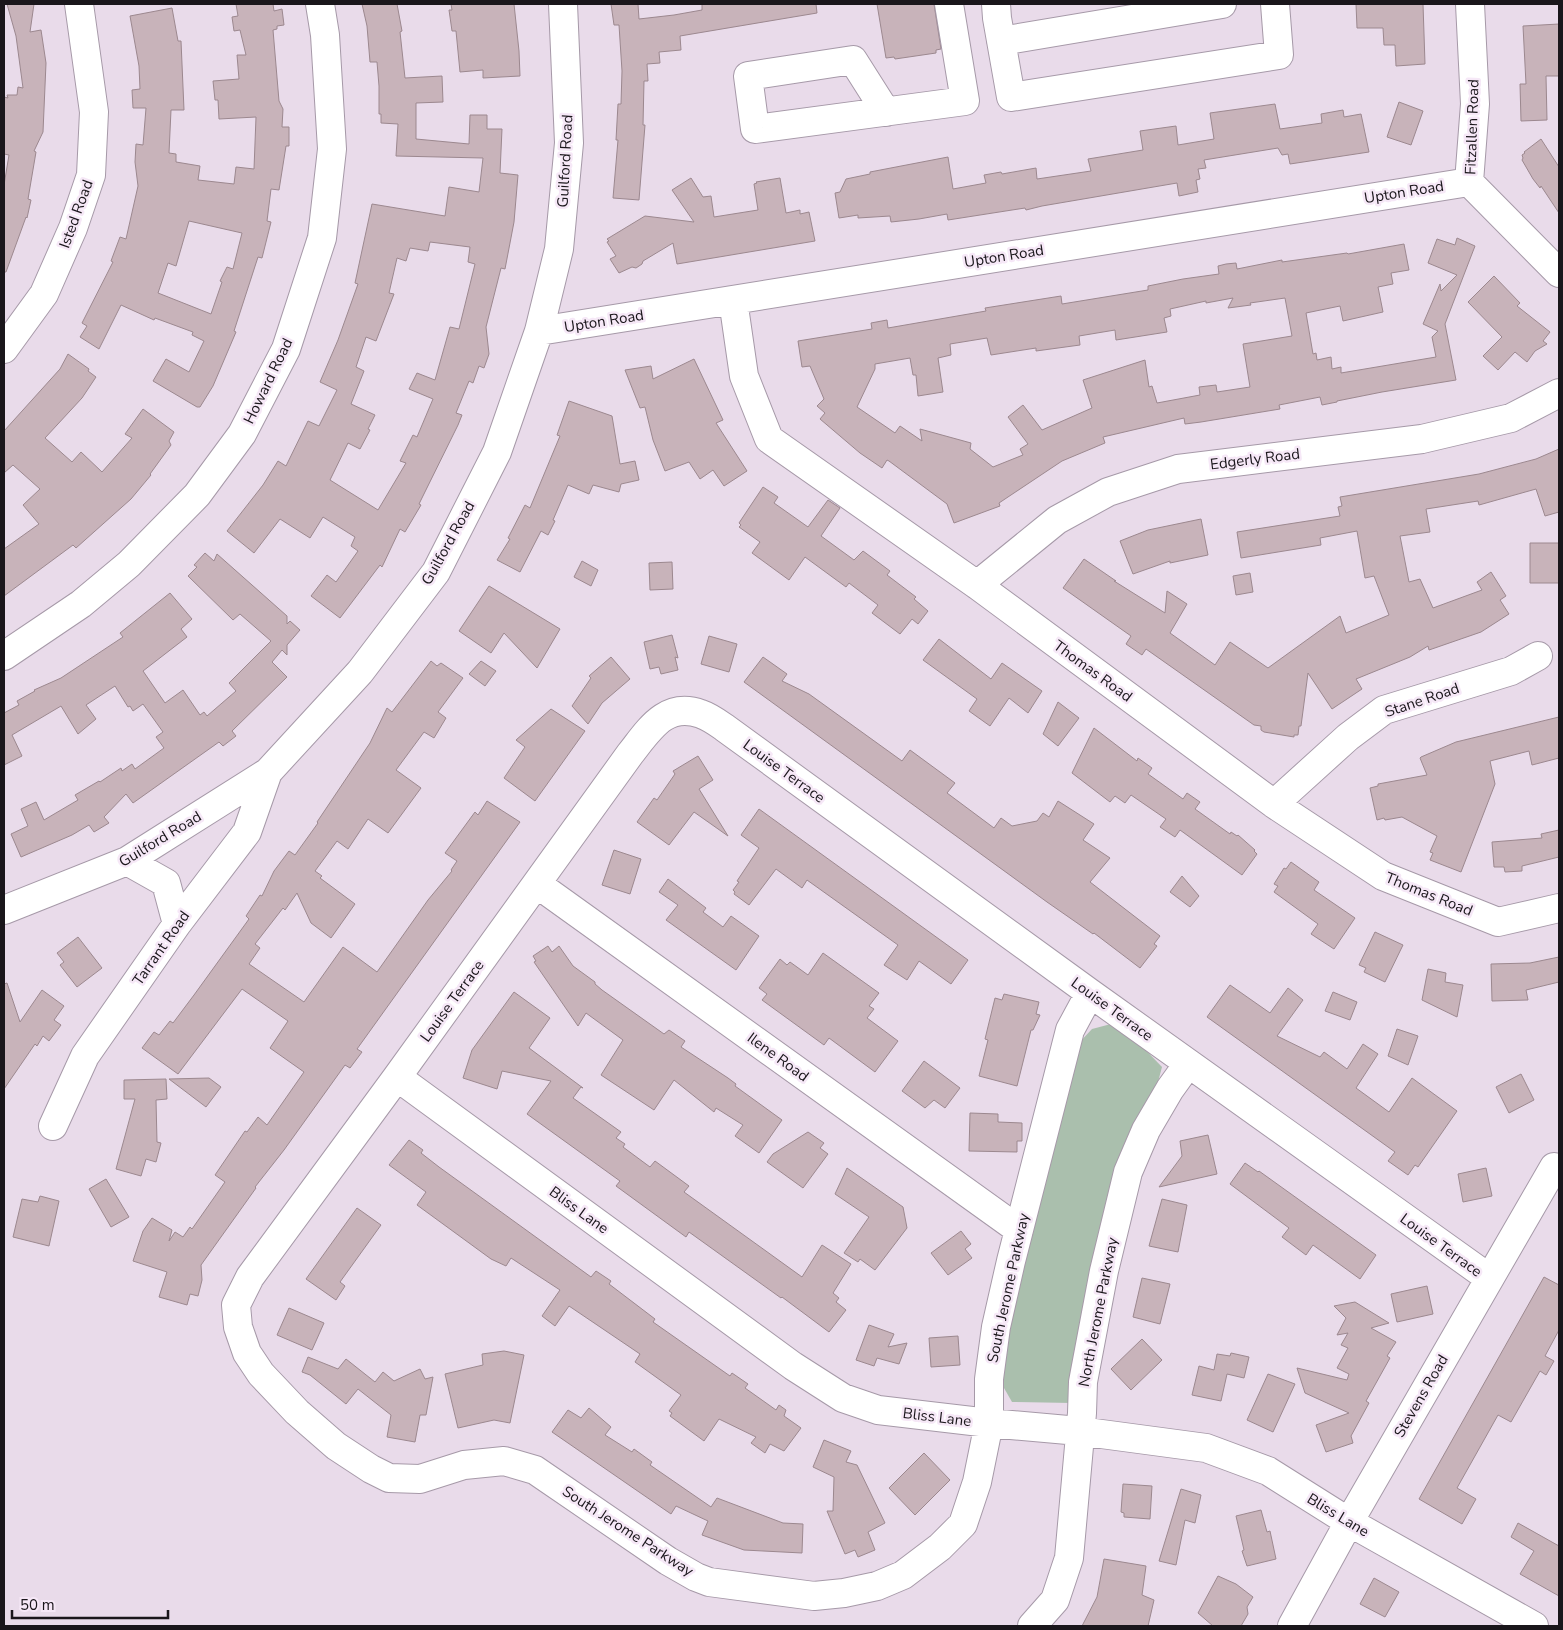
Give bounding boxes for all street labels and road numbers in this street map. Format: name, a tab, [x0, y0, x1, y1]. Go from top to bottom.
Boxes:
street label: Fitzallen Road	[1460, 79, 1484, 175]
street label: Guilford Road	[553, 114, 577, 208]
street label: Upton Road	[1363, 176, 1445, 208]
street label: Isted Road	[54, 177, 98, 251]
street label: Upton Road	[963, 240, 1045, 272]
street label: Upton Road	[563, 305, 645, 337]
street label: Howard Road	[239, 335, 297, 427]
street label: Edgerly Road	[1209, 444, 1301, 474]
street label: Guilford Road	[417, 497, 479, 589]
street label: Thomas Road	[1050, 636, 1136, 706]
street label: Stane Road	[1382, 678, 1462, 722]
street label: Louise Terrace	[739, 735, 829, 807]
street label: Guilford Road	[115, 806, 205, 872]
street label: Thomas Road	[1382, 867, 1476, 921]
street label: Tarrant Road	[128, 907, 194, 989]
street label: Louise Terrace	[416, 956, 488, 1046]
street label: Louise Terrace	[1067, 973, 1157, 1045]
street label: Ilene Road	[743, 1028, 813, 1086]
street label: Bliss Lane	[545, 1182, 613, 1238]
street label: Louise Terrace	[1396, 1209, 1486, 1281]
street label: South Jerome Parkway	[982, 1211, 1034, 1365]
street label: North Jerome Parkway	[1074, 1235, 1122, 1388]
street label: Stevens Road	[1389, 1351, 1453, 1441]
street label: Bliss Lane	[902, 1403, 972, 1431]
street label: South Jerome Parkway	[559, 1481, 698, 1581]
street label: Bliss Lane	[1303, 1489, 1373, 1541]

